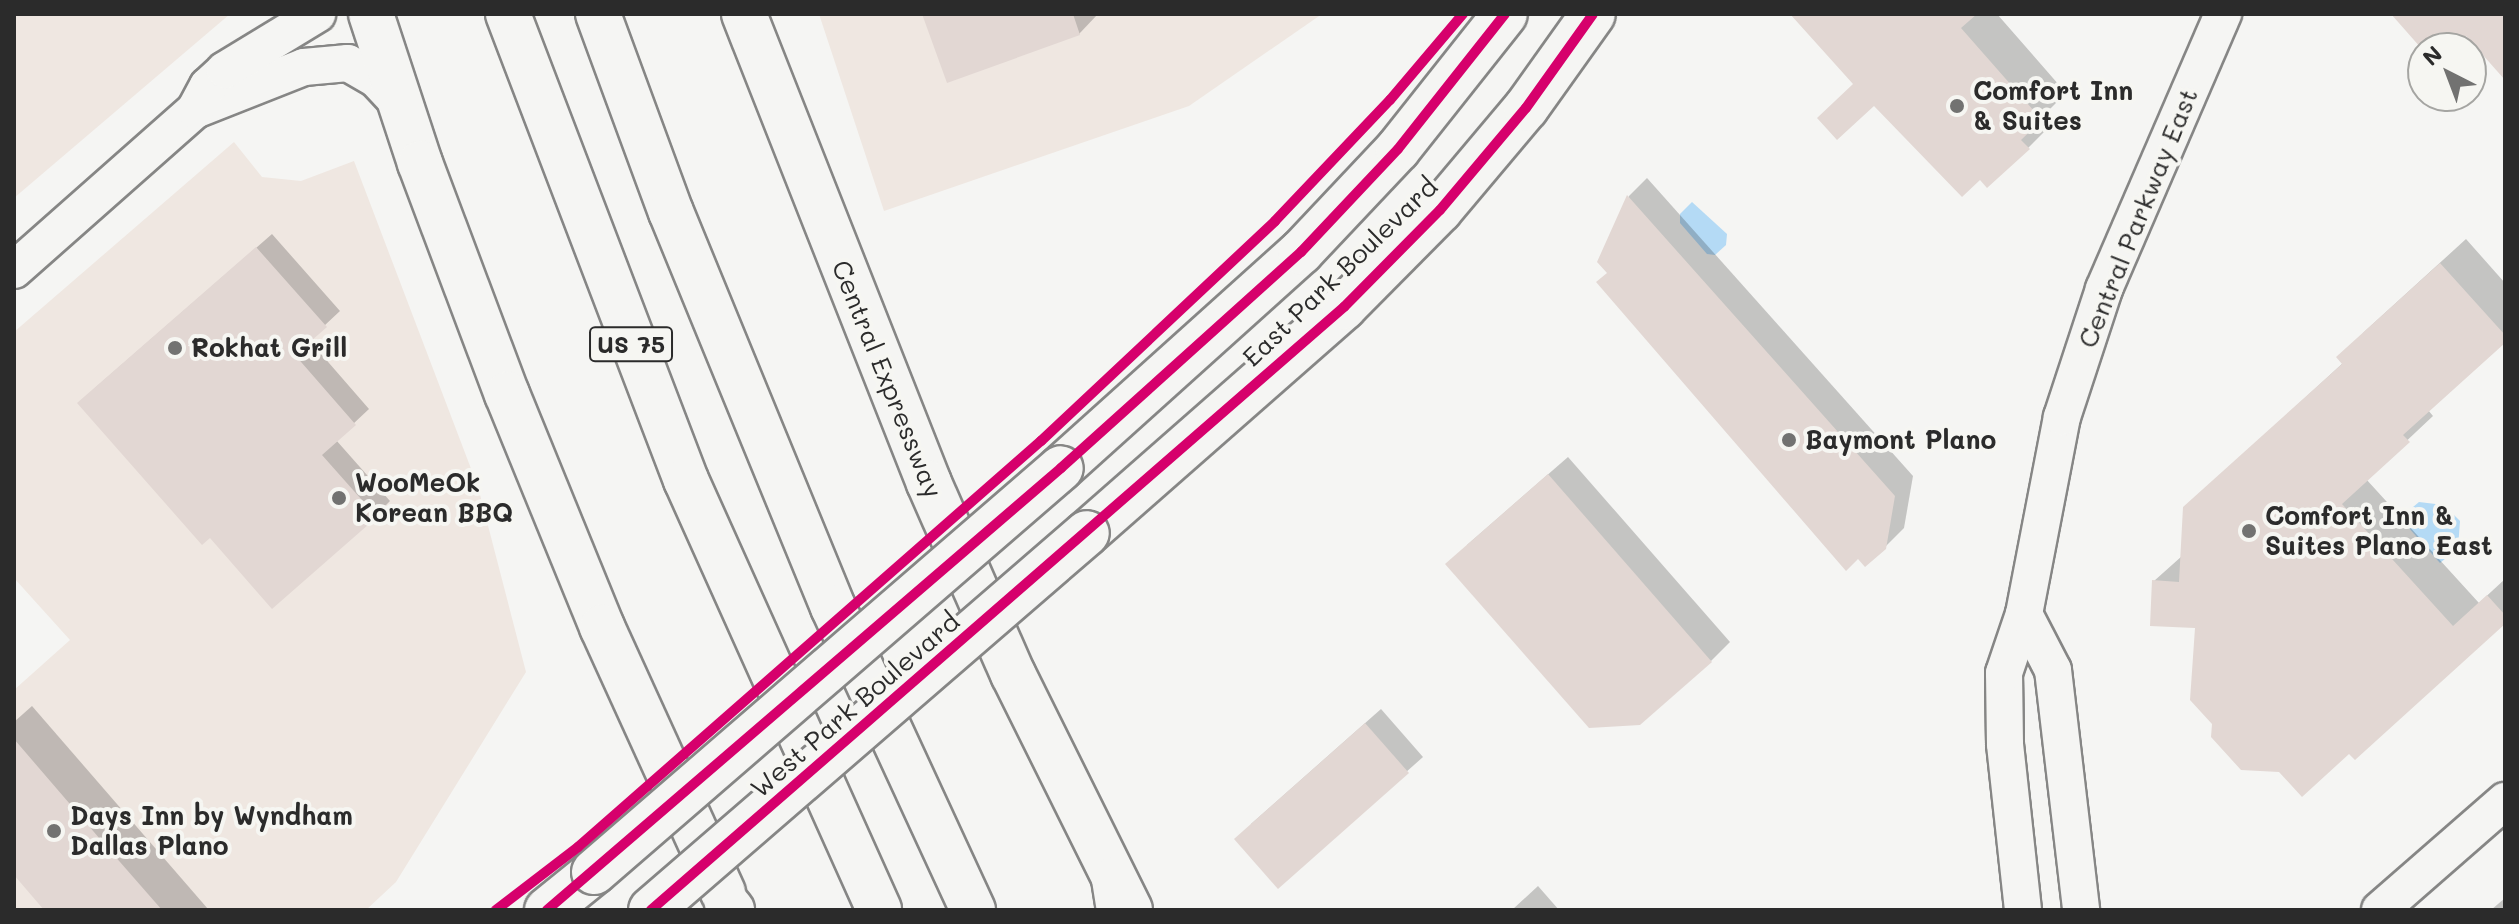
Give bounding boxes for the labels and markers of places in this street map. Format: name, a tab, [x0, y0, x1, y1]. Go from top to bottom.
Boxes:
place label: Comfort Inn & Suites	[1973, 75, 2133, 136]
marker: Comfort Inn & Suites	[1948, 97, 1966, 115]
place label: Rokhat Grill	[191, 332, 347, 364]
marker: Rokhat Grill	[166, 339, 184, 357]
place label: Baymont Plano	[1805, 424, 1996, 456]
marker: Baymont Plano	[1780, 431, 1798, 449]
place label: WooMeOk Korean BBQ	[355, 467, 513, 528]
marker: WooMeOk Korean BBQ	[330, 489, 348, 507]
place label: Comfort Inn & Suites Plano East	[2265, 500, 2493, 562]
marker: Comfort Inn & Suites Plano East	[2240, 522, 2258, 540]
place label: Days Inn by Wyndham Dallas Plano	[70, 800, 353, 862]
marker: Days Inn by Wyndham Dallas Plano	[45, 822, 63, 840]

